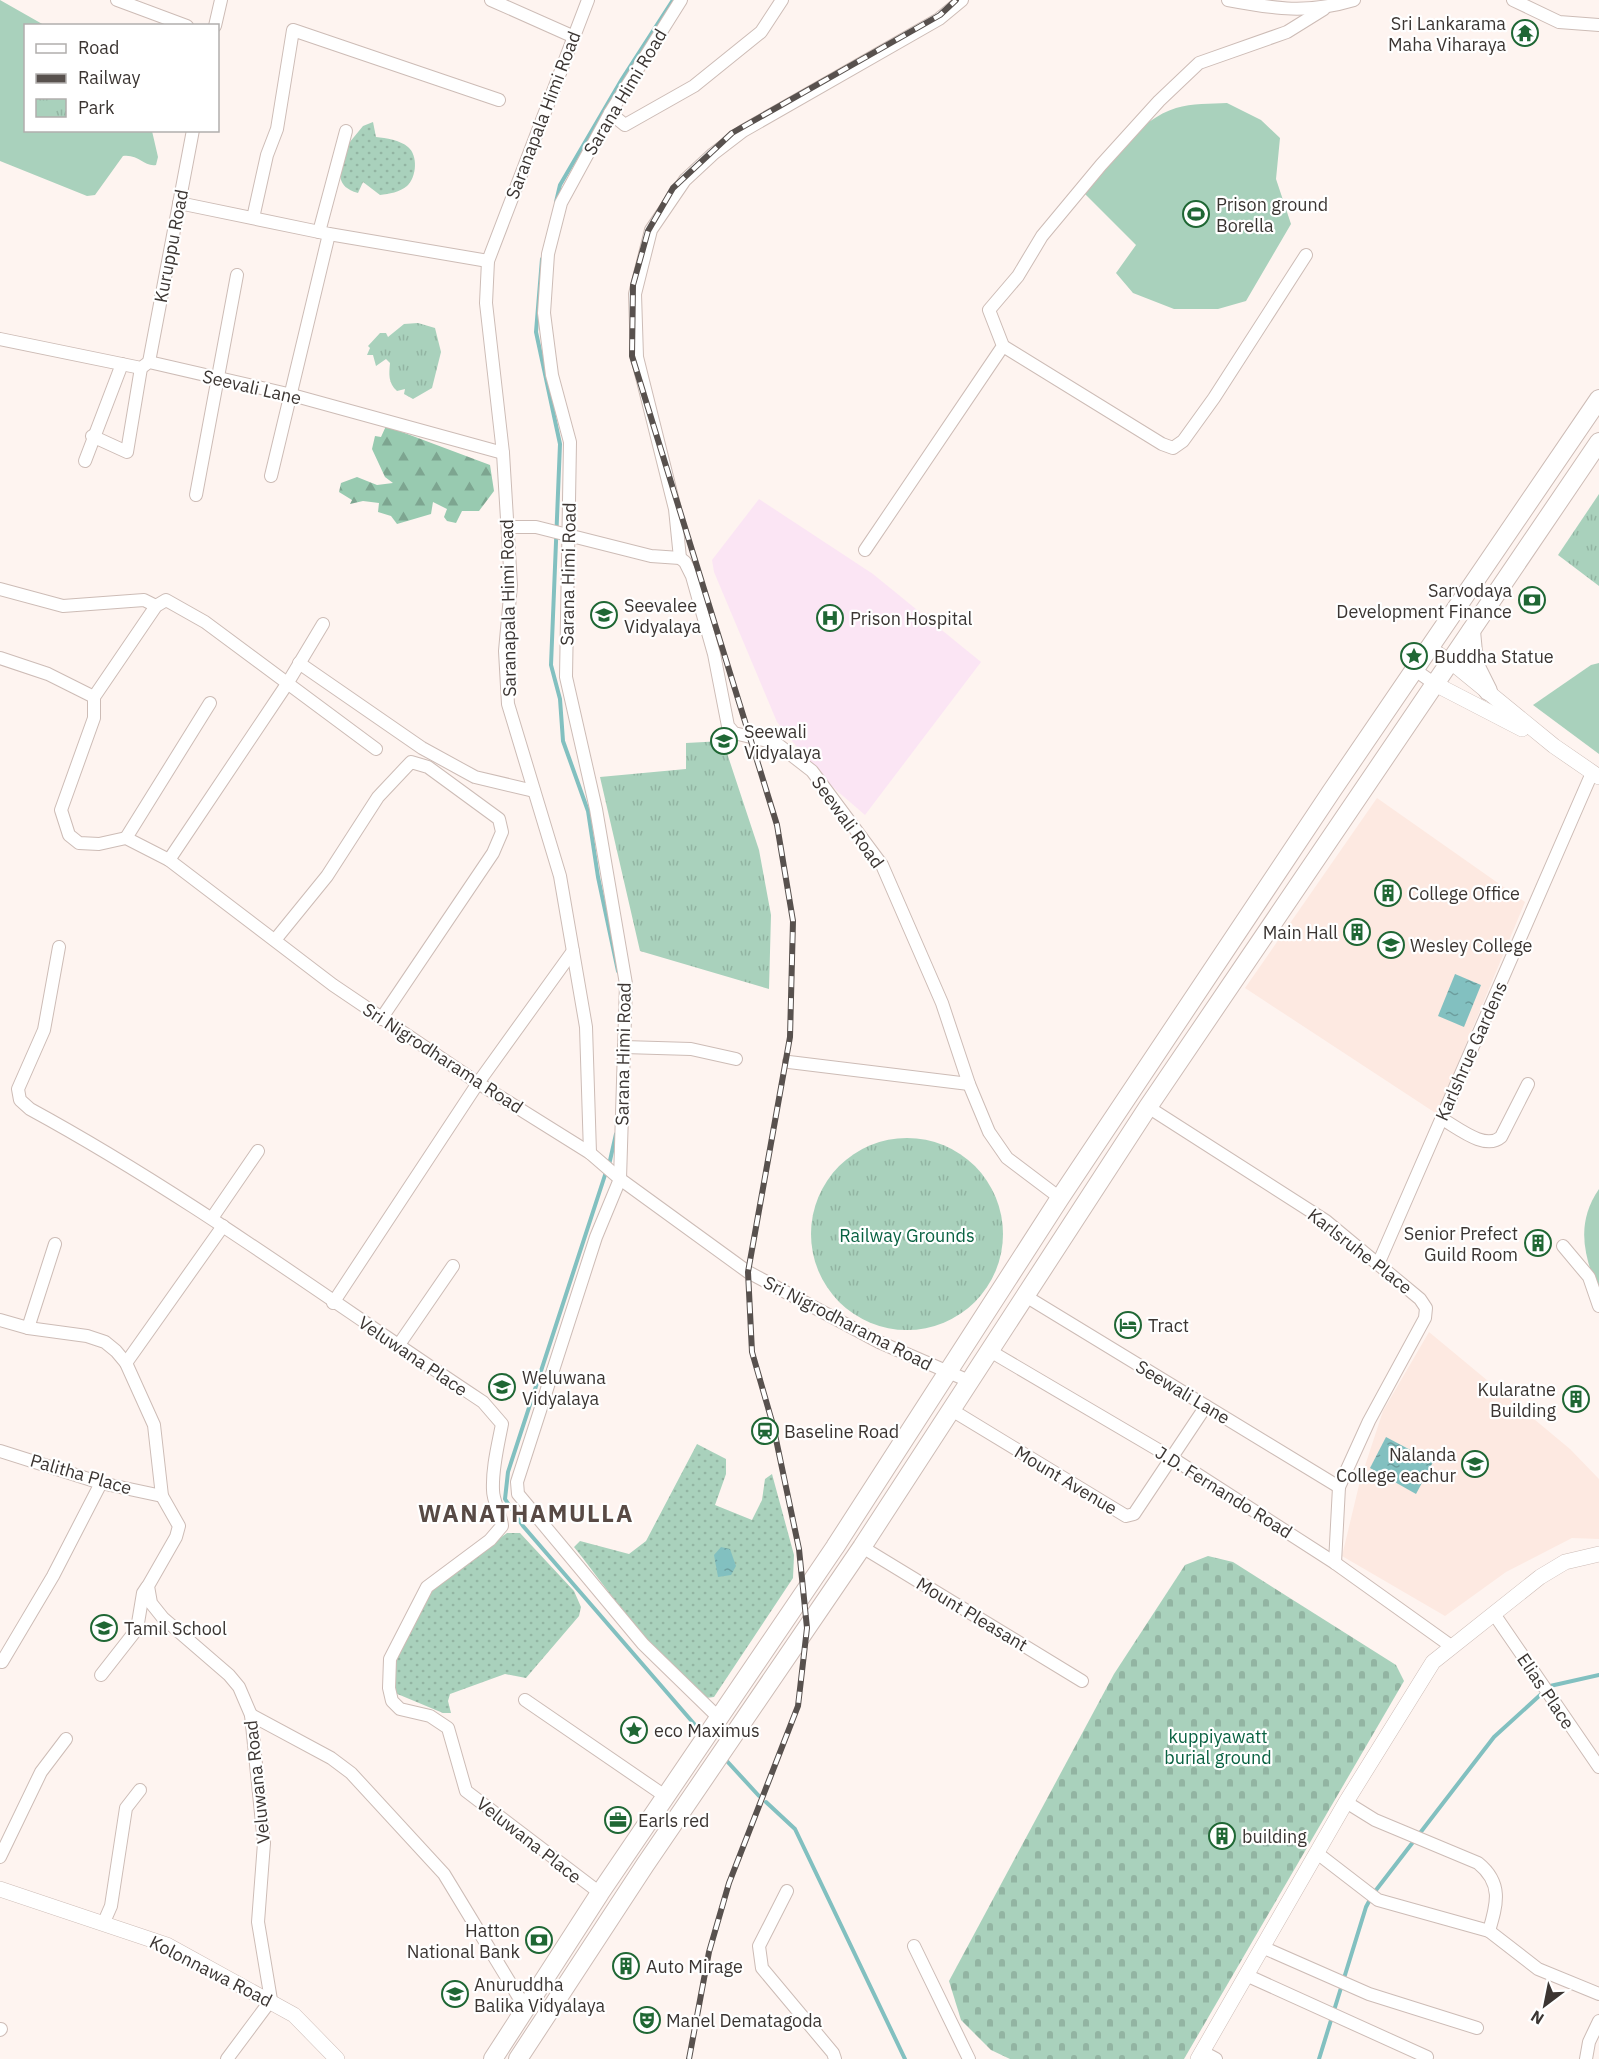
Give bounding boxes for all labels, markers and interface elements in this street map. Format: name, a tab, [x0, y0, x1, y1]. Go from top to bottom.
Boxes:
place label: Sri Lankarama Maha Viharaya	[1388, 12, 1506, 56]
temple icon: Sri Lankarama Maha Viharaya	[1510, 18, 1540, 48]
legend	[24, 24, 219, 132]
street label: Sarana Himi Road	[578, 25, 672, 159]
street label: Saranapala Himi Road	[500, 28, 586, 202]
text: Road	[78, 36, 119, 59]
text: Railway	[78, 66, 140, 89]
text: Park	[78, 96, 115, 119]
street label: Kuruppu Road	[149, 187, 193, 305]
place label: Prison ground Borella	[1216, 193, 1328, 237]
sports icon: Prison ground Borella	[1181, 199, 1211, 229]
street label: Seevali Lane	[200, 364, 304, 410]
street label: Sarana Himi Road	[555, 502, 581, 646]
street label: Saranapala Himi Road	[495, 519, 521, 697]
place label: Sarvodaya Development Finance	[1336, 579, 1512, 623]
bank icon: Sarvodaya Development Finance	[1517, 585, 1547, 615]
place label: Seevalee Vidyalaya	[624, 594, 701, 638]
school or university icon: Seevalee Vidyalaya	[589, 600, 619, 630]
hospital icon: Prison Hospital	[815, 603, 845, 633]
place label: Prison Hospital	[850, 607, 973, 630]
place icon: Buddha Statue	[1399, 641, 1429, 671]
place label: Buddha Statue	[1434, 645, 1554, 668]
place label: Seewali Vidyalaya	[744, 720, 821, 764]
school or university icon: Seewali Vidyalaya	[709, 726, 739, 756]
street label: Seewali Road	[807, 771, 889, 873]
building icon: College Office	[1373, 878, 1403, 908]
place label: College Office	[1408, 882, 1520, 905]
building icon: Main Hall	[1342, 917, 1372, 947]
place label: Main Hall	[1263, 921, 1338, 944]
school or university icon: Wesley College	[1376, 930, 1406, 960]
place label: Wesley College	[1410, 934, 1533, 957]
street label: Karlshrue Gardens	[1430, 978, 1512, 1124]
street label: Sarana Himi Road	[610, 982, 636, 1126]
street label: Sri Nigrodharama Road	[359, 998, 527, 1118]
street label: Karlsruhe Place	[1303, 1203, 1417, 1299]
place label: Senior Prefect Guild Room	[1404, 1222, 1518, 1266]
park label: Railway Grounds	[839, 1224, 975, 1247]
building icon: Senior Prefect Guild Room	[1523, 1228, 1553, 1258]
street label: Sri Nigrodharama Road	[760, 1270, 936, 1376]
hotel icon: Tract	[1113, 1310, 1143, 1340]
street label: Veluwana Place	[354, 1311, 472, 1401]
place label: Tract	[1148, 1314, 1189, 1337]
street label: Seewali Lane	[1132, 1355, 1234, 1429]
place label: Weluwana Vidyalaya	[522, 1366, 606, 1410]
school or university icon: Weluwana Vidyalaya	[487, 1372, 517, 1402]
place label: Kularatne Building	[1477, 1378, 1556, 1422]
building icon: Kularatne Building	[1561, 1384, 1591, 1414]
station icon: Baseline Road	[750, 1416, 780, 1446]
place label: Baseline Road	[784, 1420, 899, 1443]
street label: Mount Avenue	[1010, 1440, 1122, 1520]
street label: J.D. Fernando Road	[1151, 1441, 1297, 1543]
place label: Nalanda College eachur	[1336, 1443, 1456, 1487]
street label: Palitha Place	[28, 1449, 134, 1499]
school or university icon: Nalanda College eachur	[1460, 1449, 1490, 1479]
district label: WANATHAMULLA	[418, 1497, 634, 1529]
street label: Mount Pleasant	[912, 1572, 1032, 1656]
school or university icon: Tamil School	[89, 1613, 119, 1643]
place label: Tamil School	[124, 1617, 227, 1640]
street label: Elias Place	[1512, 1649, 1580, 1733]
place icon: eco Maximus	[619, 1715, 649, 1745]
street label: Veluwana Road	[239, 1719, 275, 1845]
place label: eco Maximus	[654, 1719, 760, 1742]
park label: kuppiyawatt burial ground	[1164, 1725, 1272, 1769]
street label: Veluwana Place	[472, 1792, 586, 1888]
office icon: Earls red	[603, 1805, 633, 1835]
place label: Earls red	[638, 1809, 709, 1832]
building icon: building	[1207, 1821, 1237, 1851]
place label: building	[1242, 1825, 1307, 1848]
place label: Hatton National Bank	[407, 1919, 521, 1963]
bank icon: Hatton National Bank	[524, 1925, 554, 1955]
street label: Kolonnawa Road	[146, 1930, 276, 2012]
building icon: Auto Mirage	[611, 1951, 641, 1981]
place label: Auto Mirage	[646, 1955, 743, 1978]
place label: Anuruddha Balika Vidyalaya	[474, 1973, 605, 2017]
north arrow	[1515, 1975, 1575, 2035]
school or university icon: Anuruddha Balika Vidyalaya	[440, 1979, 470, 2009]
theatre icon: Manel Dematagoda	[632, 2005, 662, 2035]
text: N	[1527, 2006, 1547, 2029]
place label: Manel Dematagoda	[666, 2009, 823, 2032]

